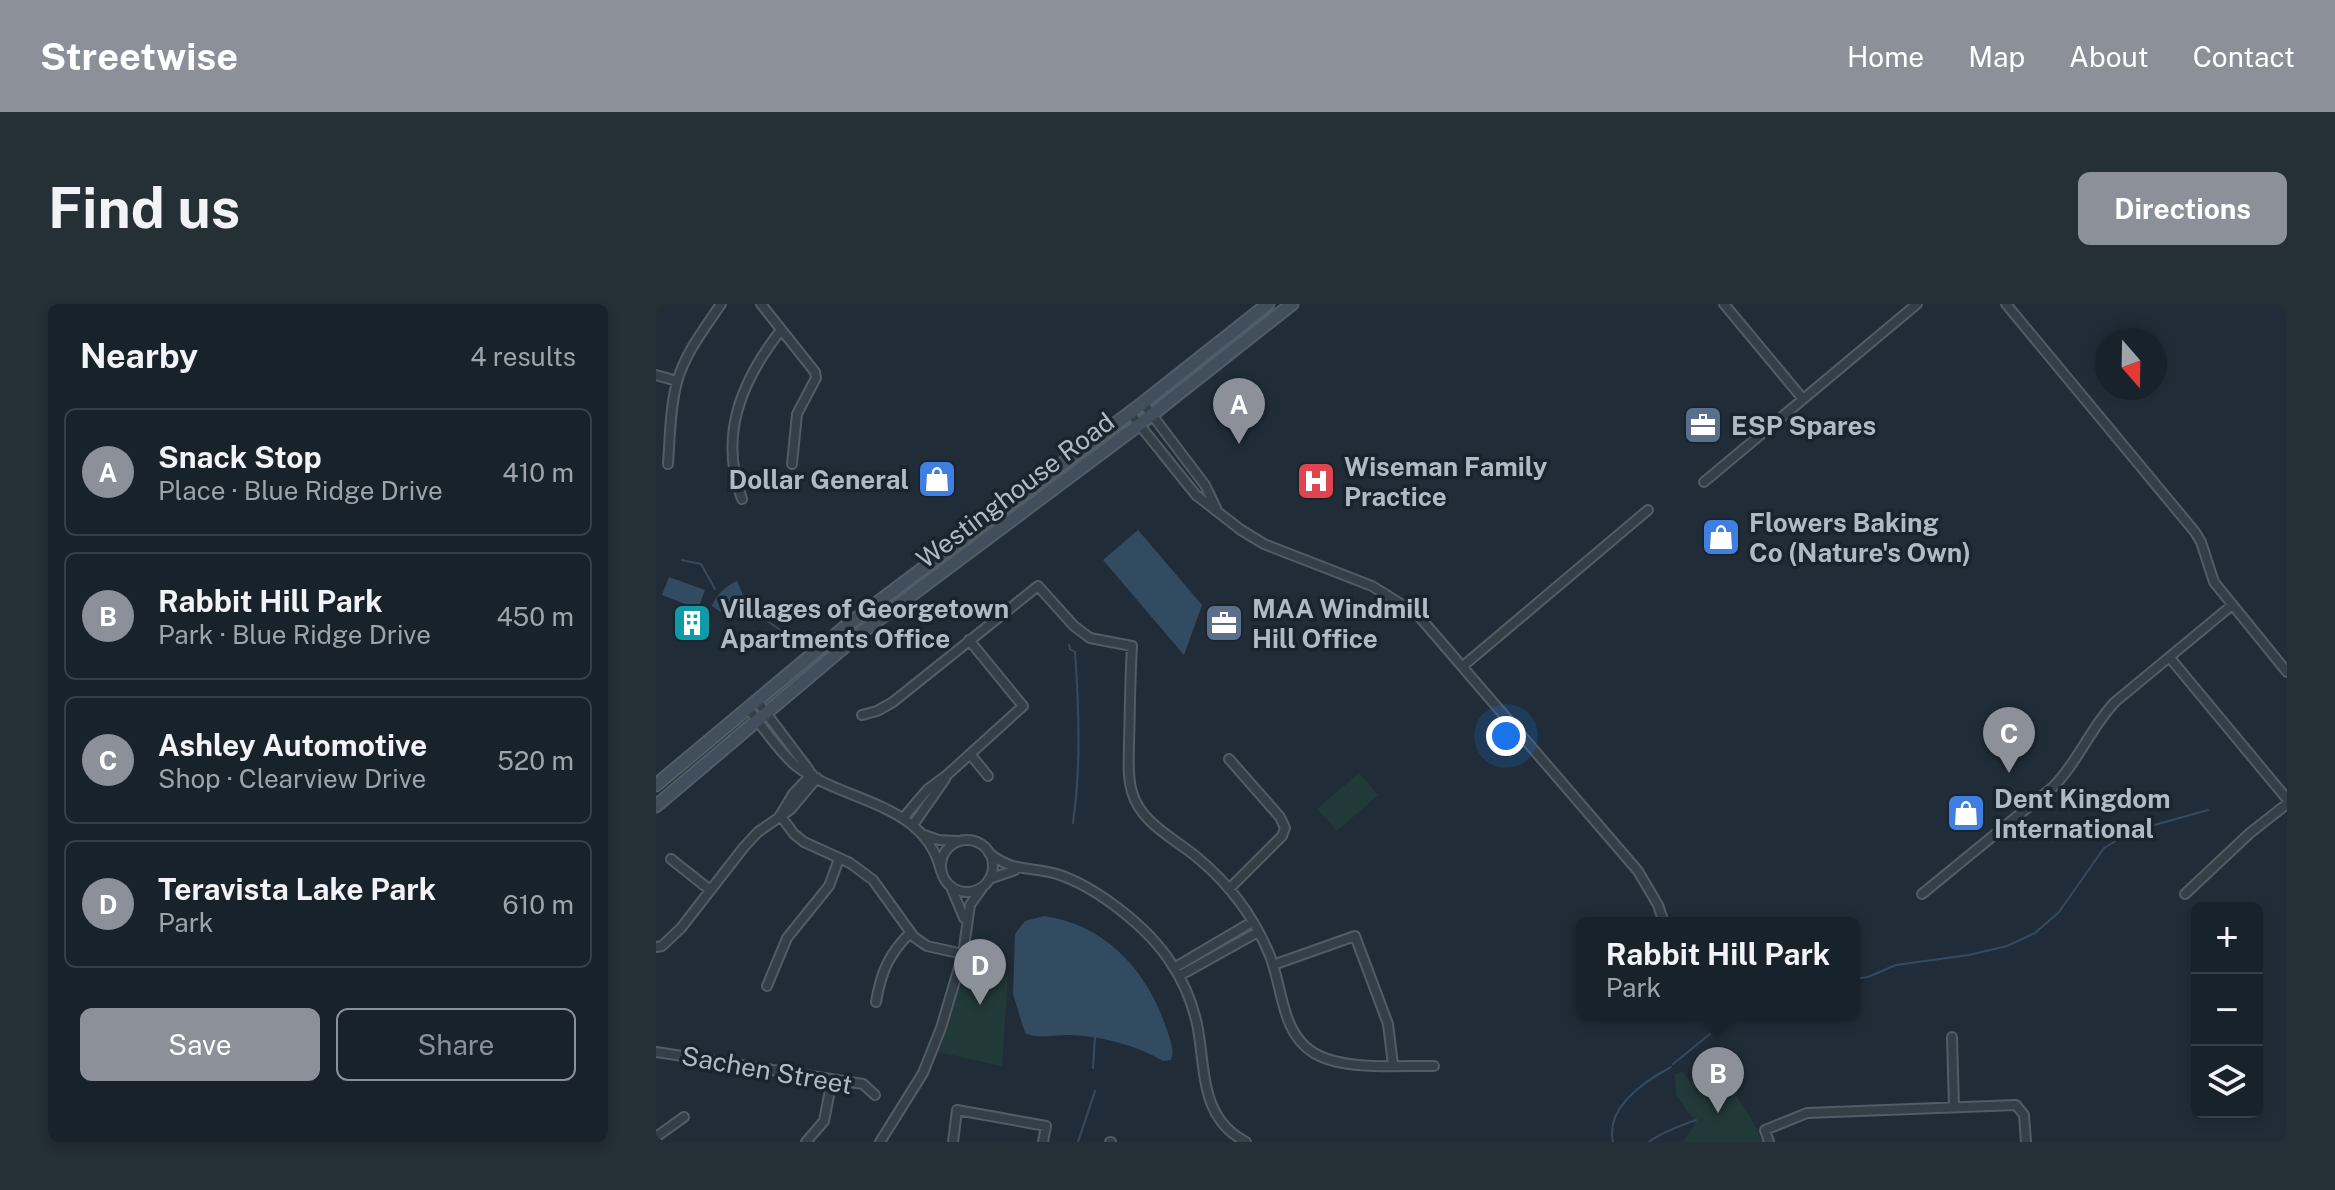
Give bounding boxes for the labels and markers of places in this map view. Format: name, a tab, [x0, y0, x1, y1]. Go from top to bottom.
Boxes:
pin: A	[1213, 378, 1265, 444]
office icon: ESP Spares	[1682, 404, 1724, 446]
place label: ESP Spares	[1731, 410, 1876, 441]
place label: Wiseman Family Practice	[1344, 451, 1548, 512]
shop icon: Dollar General	[916, 458, 958, 500]
hospital icon: Wiseman Family Practice	[1295, 460, 1337, 502]
place label: Dollar General	[729, 464, 909, 495]
place label: Flowers Baking Co (Nature's Own)	[1749, 507, 1971, 568]
shop icon: Flowers Baking Co (Nature's Own)	[1700, 516, 1742, 558]
place label: Villages of Georgetown Apartments Office	[720, 593, 1009, 654]
place label: MAA Windmill Hill Office	[1252, 593, 1430, 654]
building icon: Villages of Georgetown Apartments Office	[671, 602, 713, 644]
office icon: MAA Windmill Hill Office	[1203, 602, 1245, 644]
pin: C	[1983, 707, 2035, 773]
place label: Dent Kingdom International	[1994, 783, 2171, 844]
shop icon: Dent Kingdom International	[1945, 792, 1987, 834]
pin: D	[954, 939, 1006, 1005]
pin: B	[1692, 1047, 1744, 1113]

